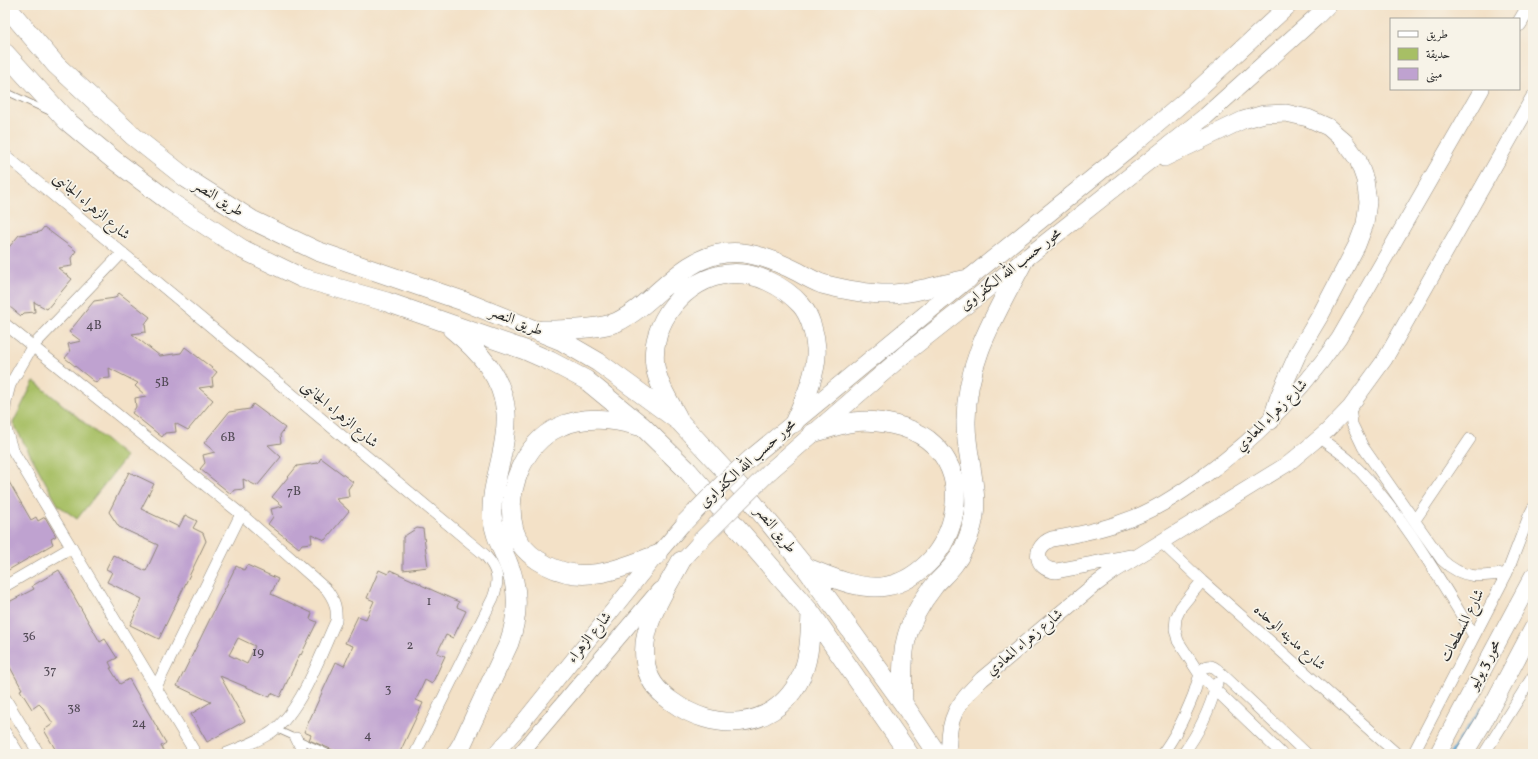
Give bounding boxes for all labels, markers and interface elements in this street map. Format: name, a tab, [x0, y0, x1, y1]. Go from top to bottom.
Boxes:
legend	[1390, 18, 1520, 90]
text: طريق	[1426, 27, 1448, 43]
text: حديقة	[1426, 47, 1450, 63]
text: مبنى	[1426, 67, 1442, 83]
street label: شارع الزهراء الجانبى	[47, 168, 134, 246]
street label: طريق النصر	[187, 174, 247, 223]
street label: محور حسب الله الكفراوى	[954, 221, 1066, 316]
street label: طريق النصر	[484, 301, 546, 342]
house number: 4B	[86, 317, 102, 335]
house number: 5B	[155, 374, 169, 392]
street label: شارع زهراء المعادي	[1231, 375, 1314, 458]
street label: شارع الزهراء الجانبى	[295, 376, 382, 454]
street label: محور حسب الله الكفراوى	[693, 412, 801, 513]
house number: 6B	[221, 429, 235, 447]
house number: 7B	[287, 483, 301, 501]
street label: طريق النصر	[748, 500, 801, 558]
street label: شارع المسطحات	[1436, 586, 1491, 667]
house number: 1	[426, 593, 432, 611]
street label: شارع مدينه الوحده	[1248, 600, 1330, 677]
street label: شارع زهراء المعادي	[982, 605, 1069, 682]
street label: شارع الزهراء	[563, 608, 618, 669]
house number: 36	[22, 628, 36, 646]
street label: محور 3 يوليو	[1462, 636, 1507, 695]
house number: 2	[407, 637, 414, 655]
house number: 19	[252, 644, 264, 662]
house number: 37	[44, 662, 56, 680]
house number: 3	[385, 681, 392, 699]
house number: 38	[67, 700, 81, 718]
house number: 24	[132, 715, 146, 733]
house number: 4	[364, 727, 372, 745]

